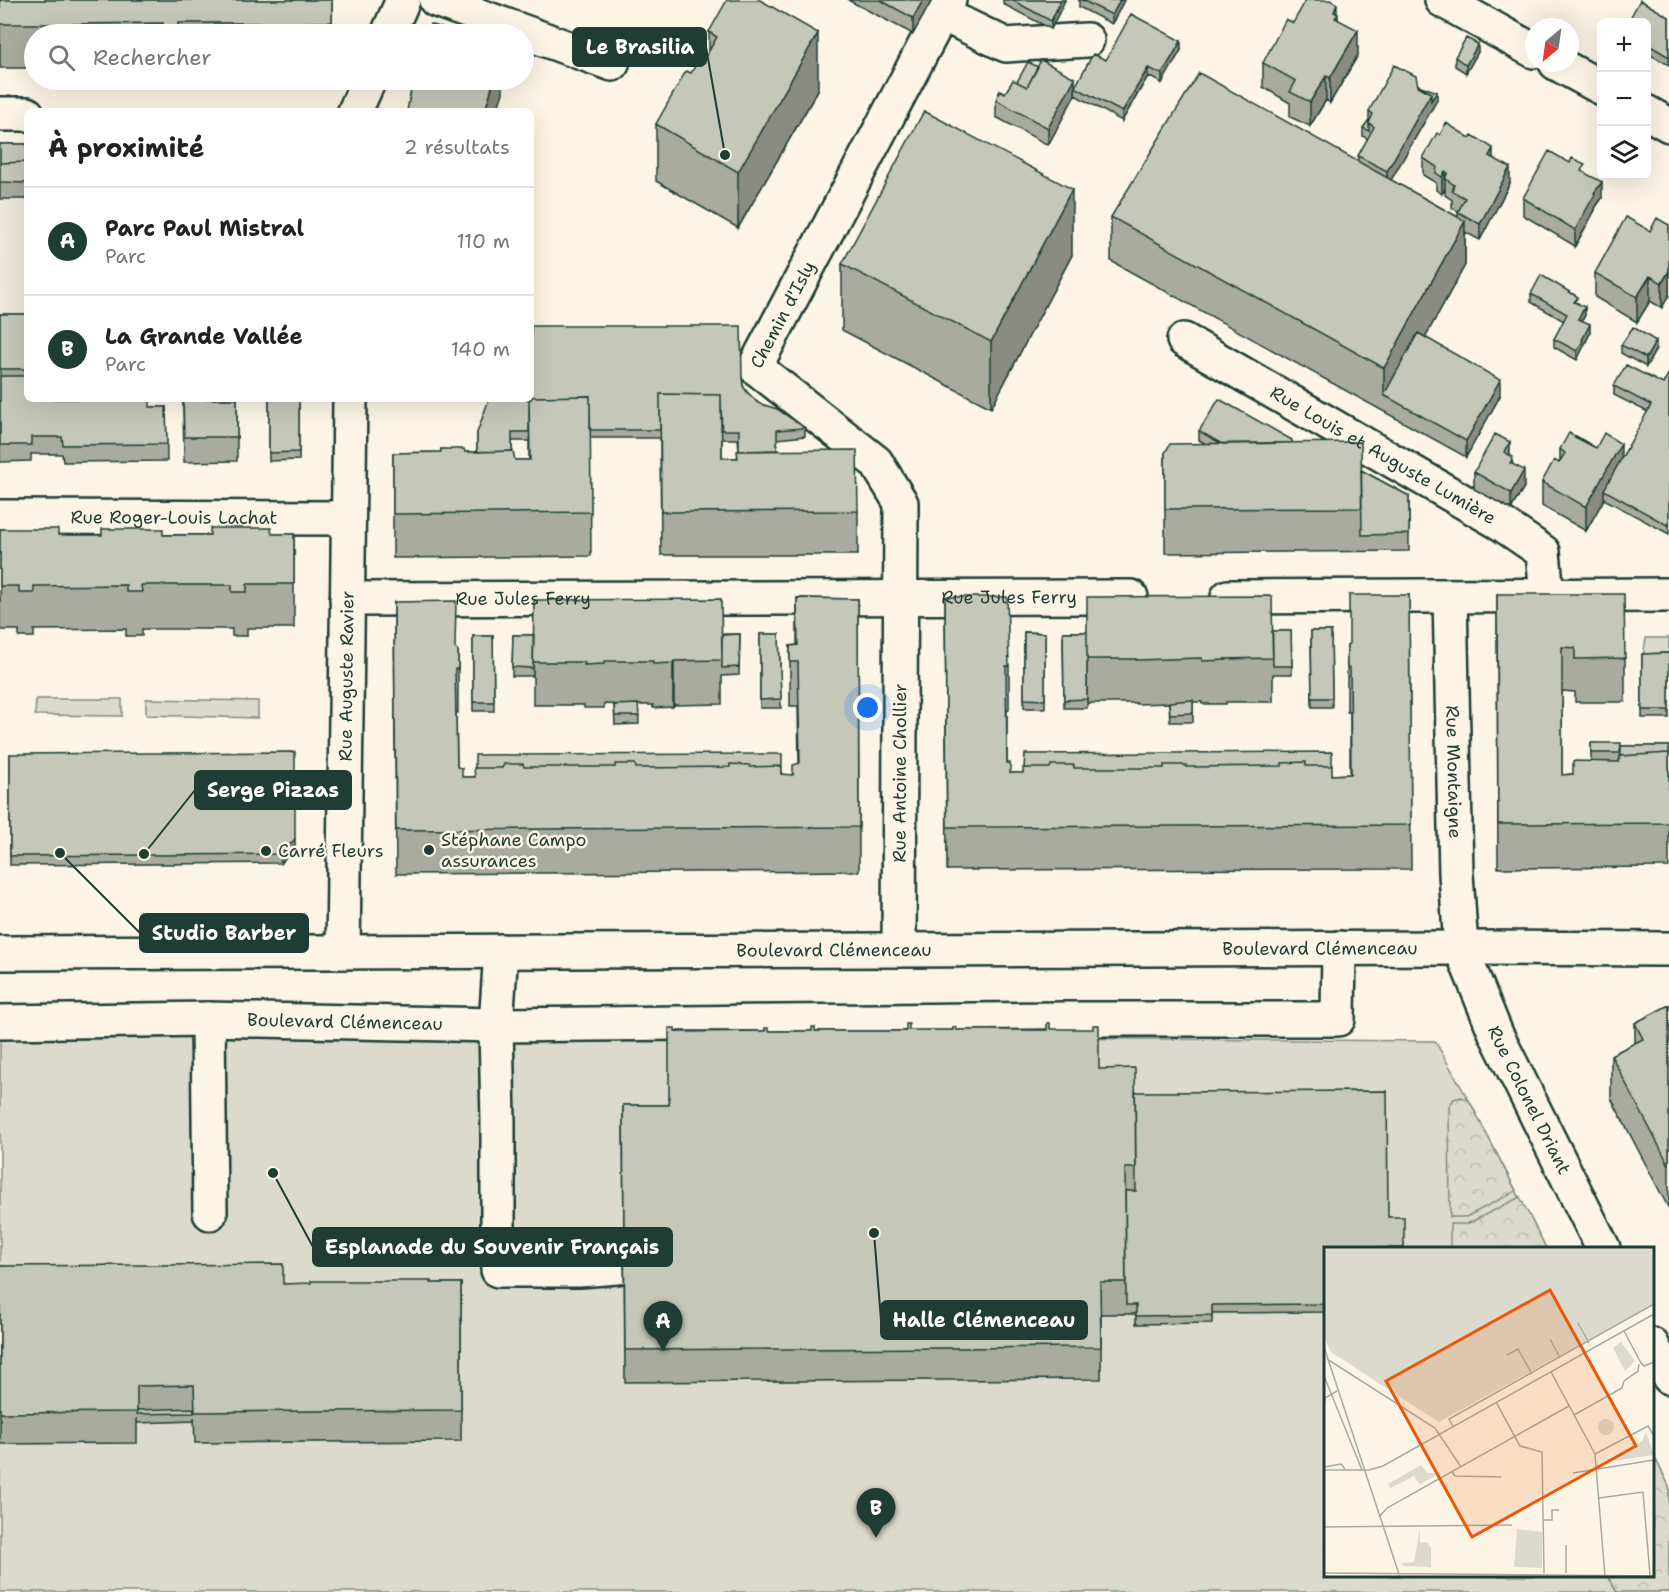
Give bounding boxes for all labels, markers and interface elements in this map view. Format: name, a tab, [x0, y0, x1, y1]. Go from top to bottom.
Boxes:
north arrow	[1525, 18, 1579, 72]
map controls	[1597, 18, 1651, 180]
button: +	[1597, 18, 1651, 72]
search box	[24, 24, 534, 90]
callout: Le Brasilia	[573, 28, 706, 66]
text: Le Brasilia	[586, 34, 695, 60]
icon: search	[45, 41, 78, 74]
text: Rechercher	[93, 43, 212, 72]
button: −	[1597, 72, 1651, 126]
button: layers	[1597, 126, 1651, 180]
text: À proximité	[48, 130, 204, 165]
text: 2 résultats	[404, 134, 510, 160]
text: Parc Paul Mistral	[105, 214, 304, 243]
text: A	[60, 228, 75, 254]
text: 110 m	[456, 228, 510, 254]
text: Parc	[105, 243, 146, 269]
street label: Chemin d'Isly	[744, 257, 821, 372]
text: La Grande Vallée	[105, 322, 303, 351]
text: B	[61, 336, 74, 362]
text: 140 m	[451, 336, 510, 362]
text: Parc	[105, 351, 146, 377]
street label: Rue Louis et Auguste Lumière	[1266, 380, 1500, 530]
street label: Rue Roger-Louis Lachat	[71, 505, 278, 530]
street label: Rue Jules Ferry	[941, 585, 1077, 609]
street label: Rue Jules Ferry	[455, 586, 591, 611]
street label: Rue Auguste Ravier	[333, 591, 360, 762]
street label: Rue Antoine Chollier	[887, 683, 912, 863]
your location	[853, 693, 882, 722]
street label: Rue Montaigne	[1440, 705, 1467, 839]
callout: Serge Pizzas	[195, 771, 351, 809]
text: Serge Pizzas	[207, 777, 339, 803]
place label: Stéphane Campo assurances	[441, 828, 586, 873]
place label: Carré Fleurs	[278, 839, 384, 863]
marker: Stéphane Campo assurances	[422, 843, 436, 857]
marker: Carré Fleurs	[259, 844, 273, 858]
callout: Studio Barber	[140, 914, 308, 952]
text: Studio Barber	[152, 920, 296, 946]
street label: Boulevard Clémenceau	[1222, 936, 1418, 961]
street label: Boulevard Clémenceau	[736, 938, 932, 962]
street label: Boulevard Clémenceau	[247, 1008, 443, 1036]
street label: Rue Colonel Driant	[1482, 1022, 1576, 1179]
callout: Esplanade du Souvenir Français	[313, 1228, 672, 1266]
text: Esplanade du Souvenir Français	[325, 1234, 659, 1260]
inset map	[1324, 1247, 1654, 1577]
callout: Halle Clémenceau	[881, 1301, 1087, 1339]
pin: A	[644, 1302, 682, 1351]
text: Halle Clémenceau	[893, 1307, 1075, 1333]
pin: B	[856, 1488, 896, 1538]

